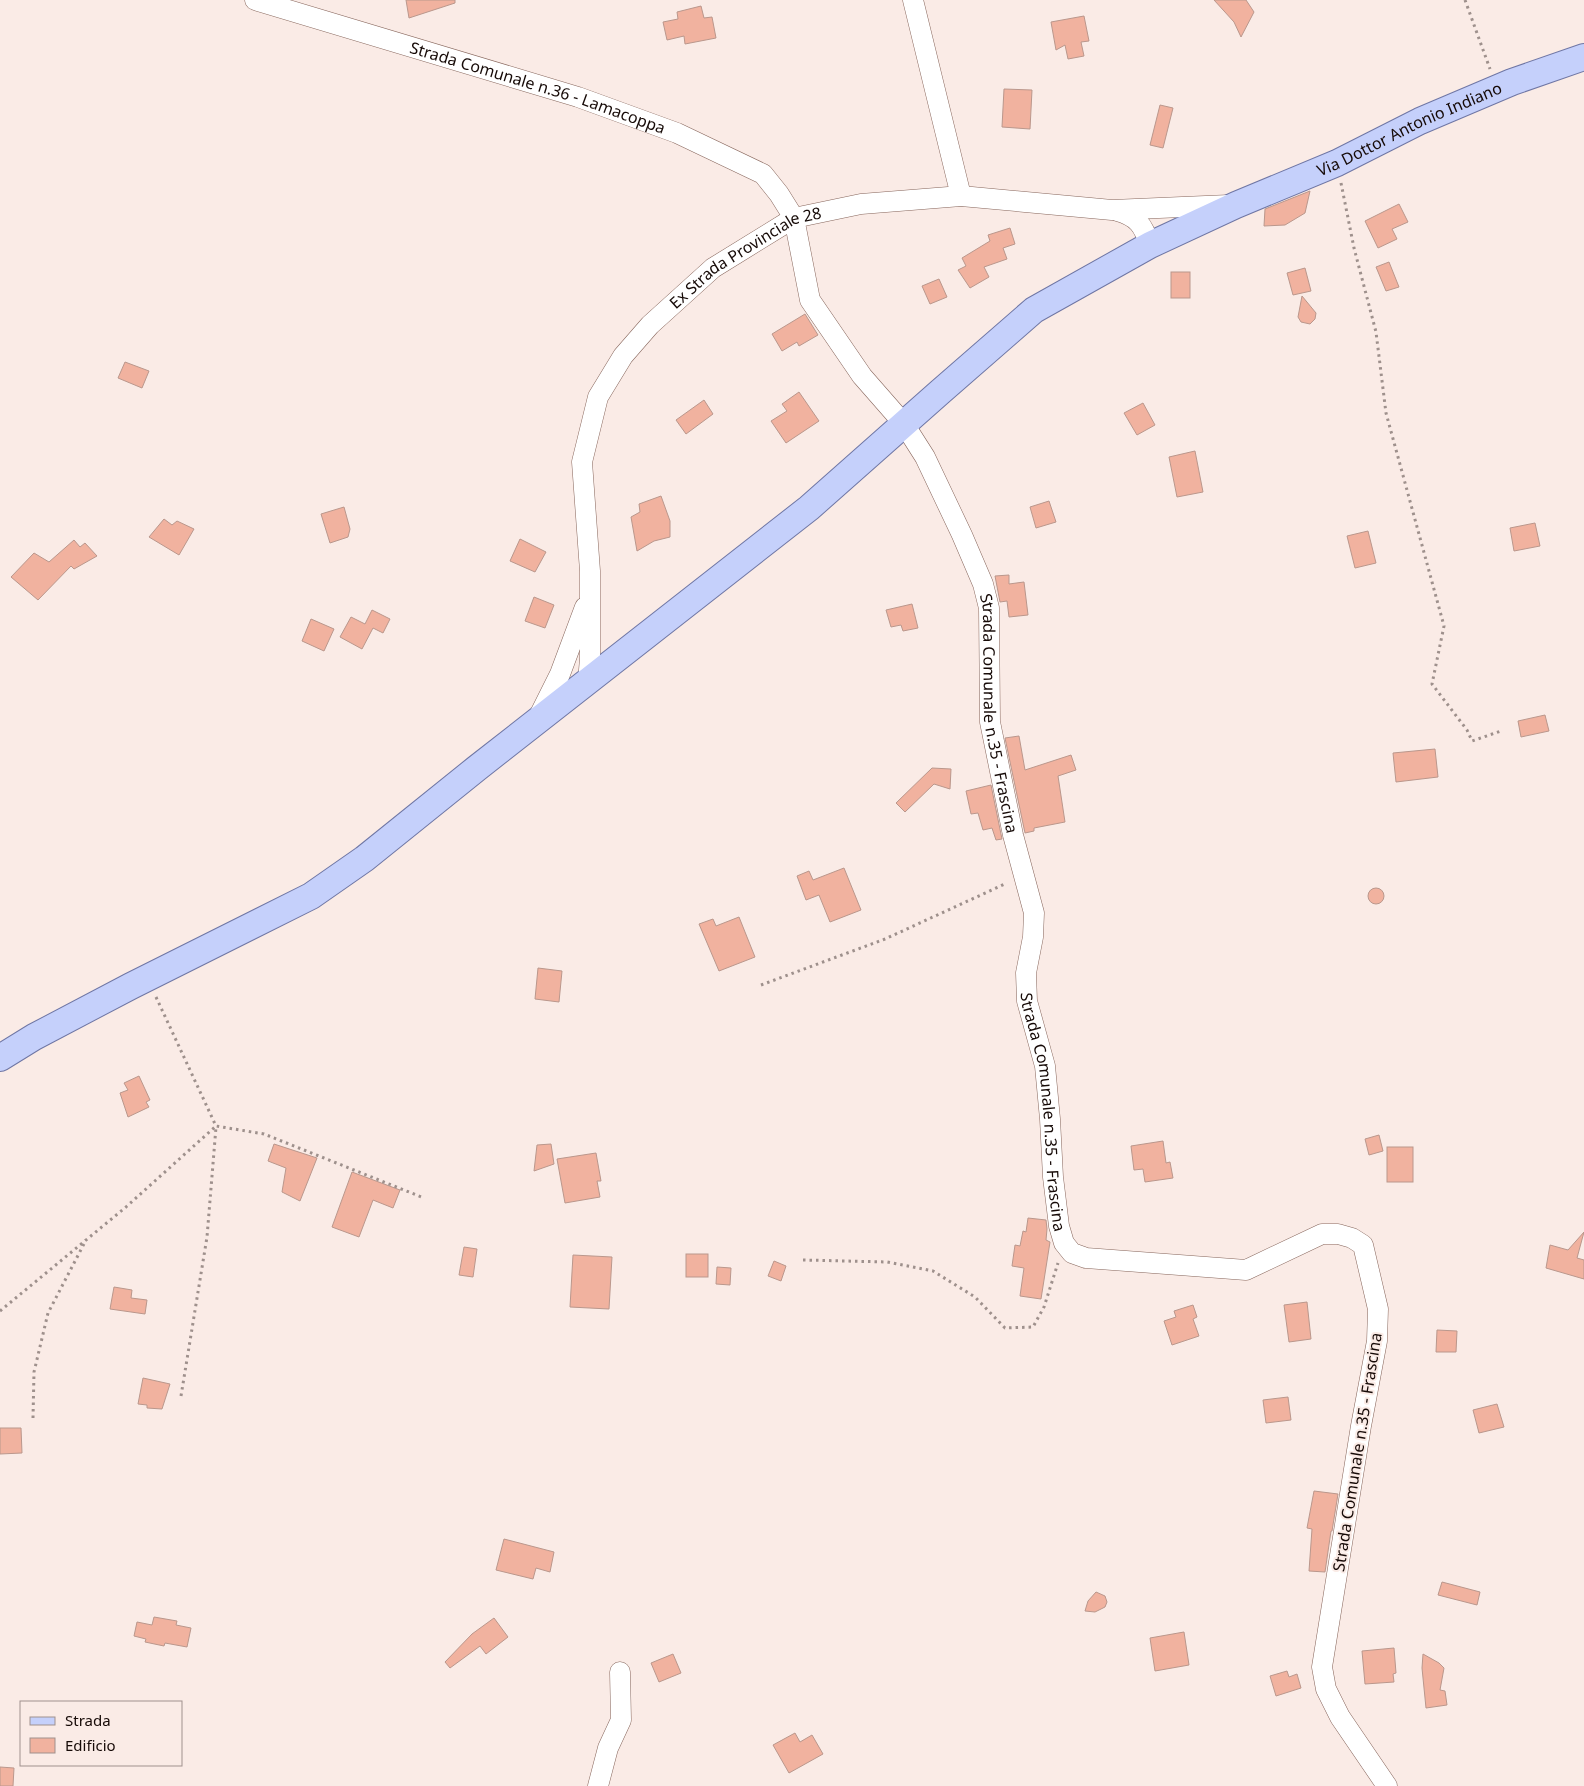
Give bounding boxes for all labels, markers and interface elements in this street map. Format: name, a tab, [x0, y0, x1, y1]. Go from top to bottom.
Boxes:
street label: Strada Comunale n.36 - Lamacoppa	[407, 36, 669, 139]
street label: Via Dottor Antonio Indiano	[1313, 77, 1505, 181]
street label: Ex Strada Provinciale 28	[664, 202, 823, 313]
street label: Strada Comunale n.35 - Frascina	[975, 591, 1023, 835]
street label: Strada Comunale n.35 - Frascina	[1016, 992, 1071, 1234]
street label: Strada Comunale n.35 - Frascina	[1327, 1331, 1387, 1573]
legend	[20, 1701, 182, 1766]
text: Strada	[65, 1710, 111, 1730]
text: Edificio	[65, 1735, 116, 1755]

